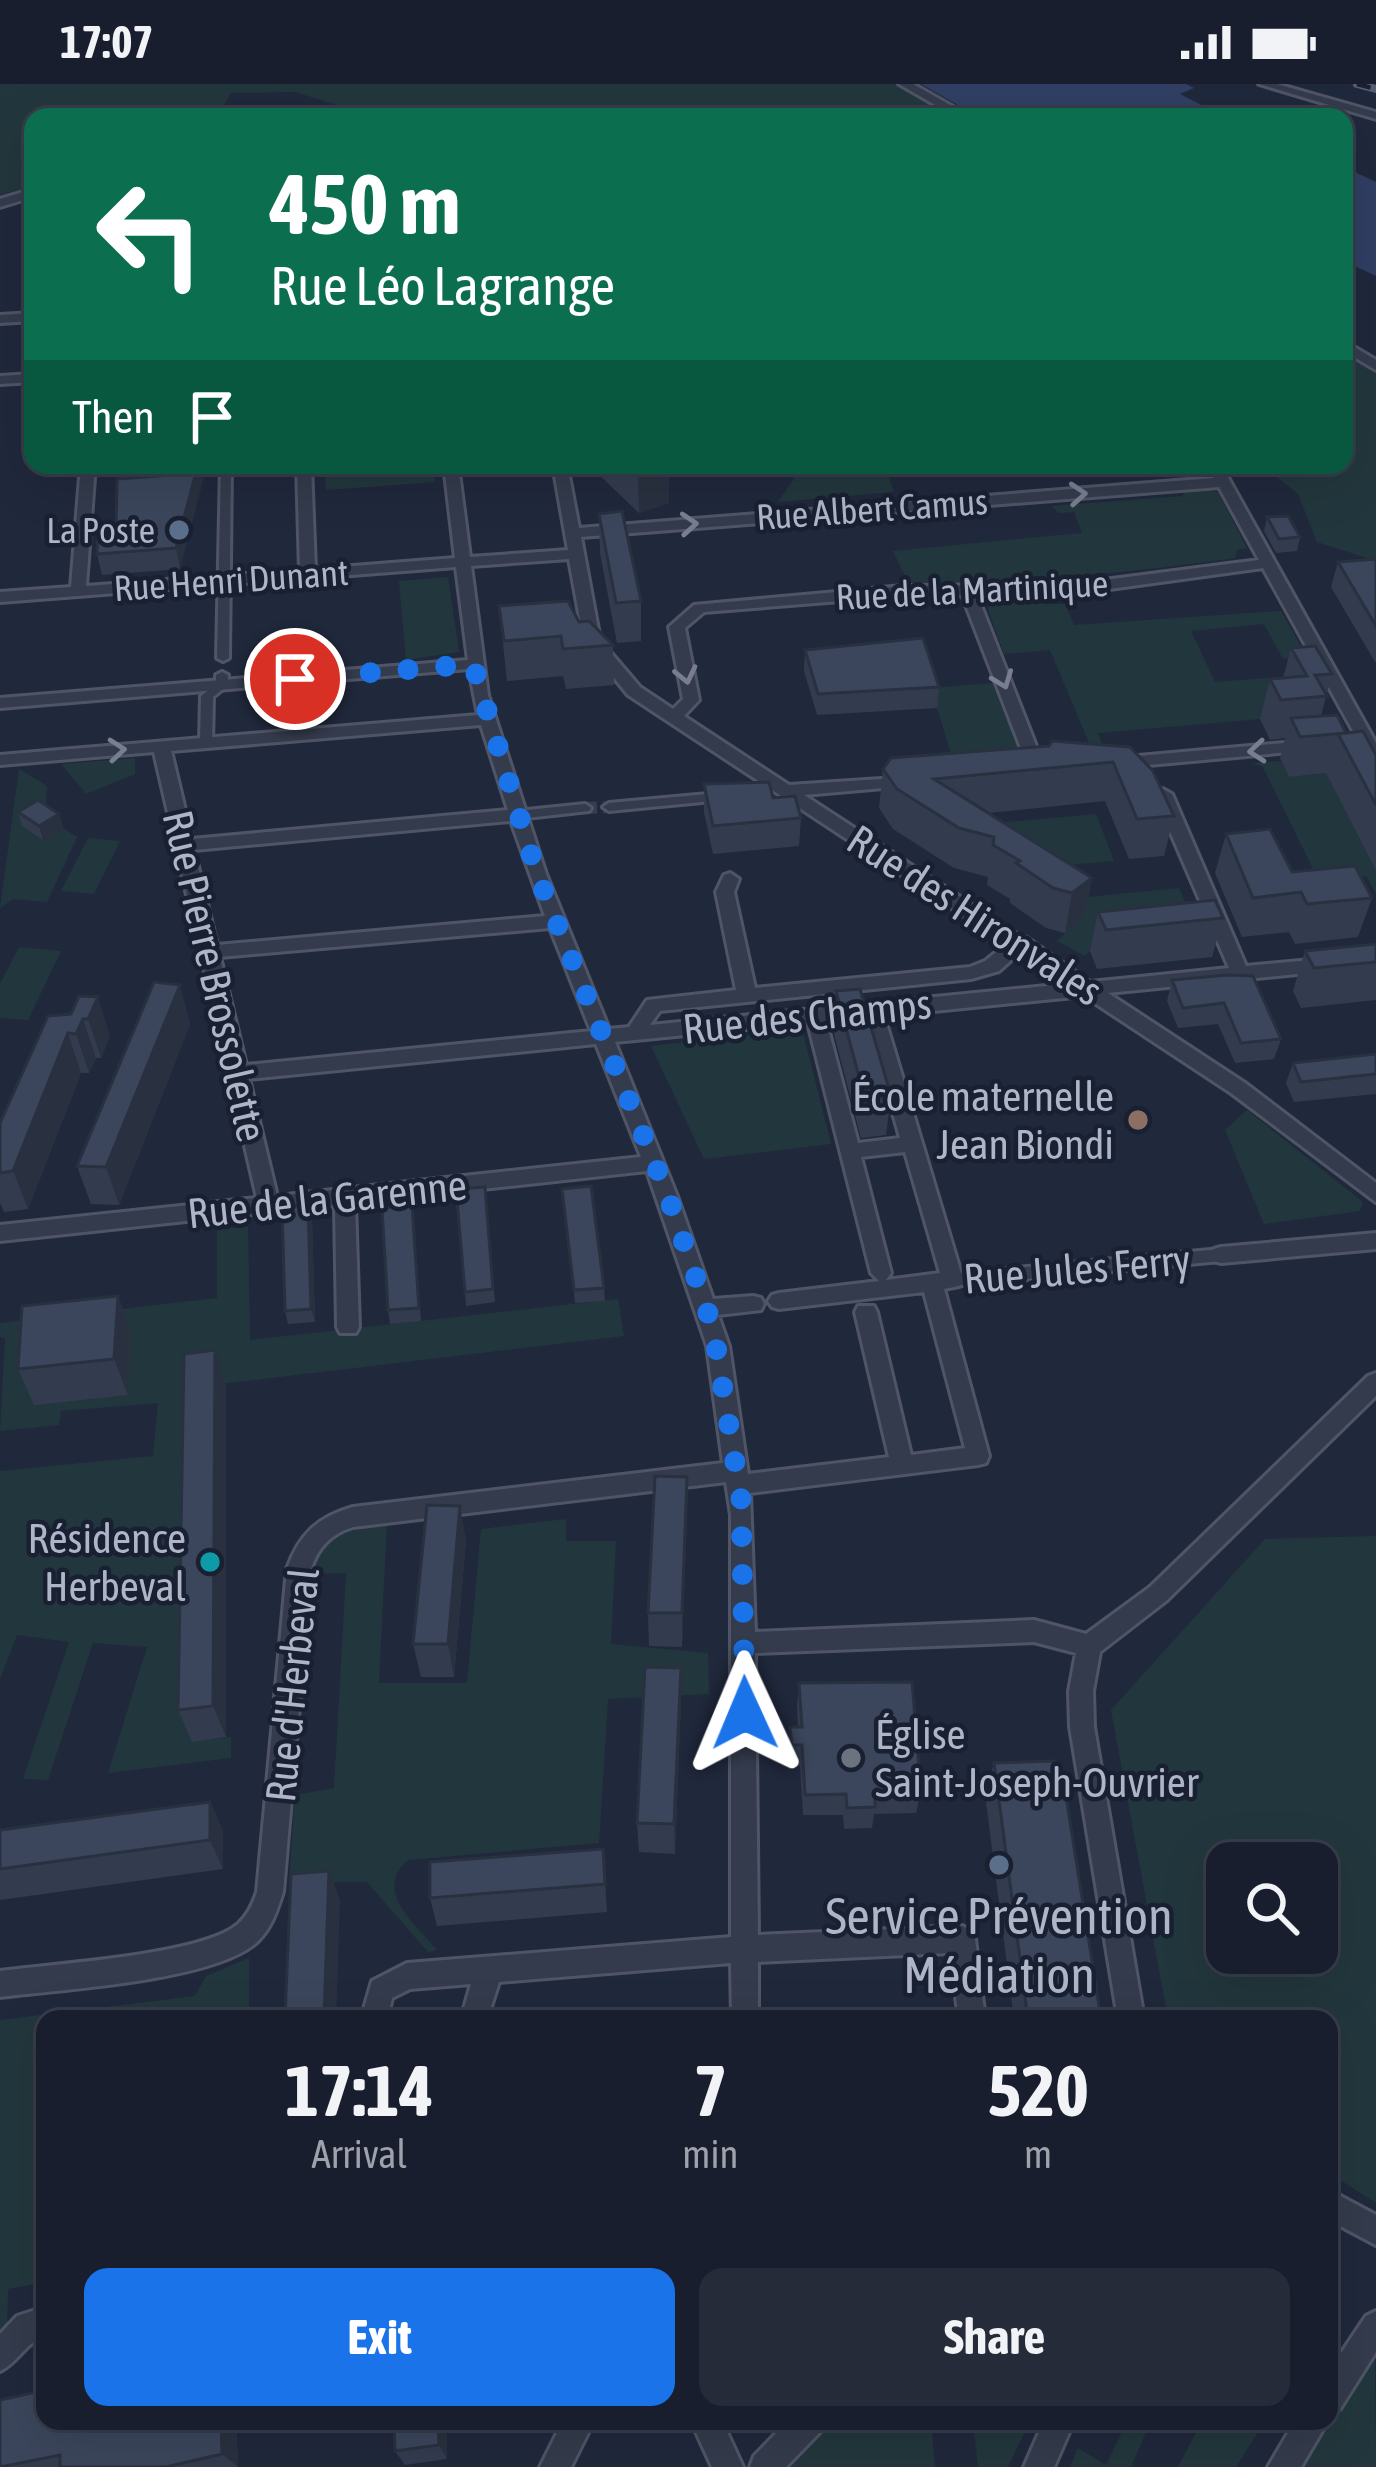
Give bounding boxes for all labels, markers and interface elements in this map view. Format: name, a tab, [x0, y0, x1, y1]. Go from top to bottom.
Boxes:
text: 17:07	[60, 16, 154, 68]
icon: left	[72, 156, 228, 312]
text: 450 m	[270, 156, 460, 252]
text: Rue Léo Lagrange	[270, 255, 615, 316]
icon: arrive	[179, 384, 245, 450]
text: Then	[72, 391, 155, 443]
street label: Rue Albert Camus	[755, 480, 989, 538]
one-way arrow	[1069, 481, 1088, 507]
place label: La Poste	[46, 509, 155, 551]
one-way arrow	[680, 511, 699, 537]
marker: La Poste	[166, 517, 192, 543]
street label: Rue Henri Dunant	[112, 551, 350, 609]
street label: Rue de la Martinique	[835, 562, 1109, 618]
pin	[244, 628, 346, 730]
icon: arrive	[262, 646, 328, 712]
one-way arrow	[672, 664, 697, 685]
one-way arrow	[988, 669, 1013, 690]
one-way arrow	[108, 738, 127, 763]
one-way arrow	[1247, 738, 1266, 763]
street label: Rue Pierre Brossolette	[154, 806, 276, 1146]
street label: Rue des Hironvales	[839, 815, 1111, 1015]
street label: Rue des Champs	[680, 979, 934, 1053]
place label: École maternelle Jean Biondi	[852, 1072, 1114, 1168]
marker: École maternelle Jean Biondi	[1125, 1107, 1151, 1133]
street label: Rue de la Garenne	[185, 1160, 469, 1238]
street label: Rue Jules Ferry	[962, 1235, 1192, 1303]
place label: Résidence Herbeval	[27, 1514, 186, 1610]
marker: Résidence Herbeval	[197, 1549, 223, 1575]
street label: Rue d'Herbeval	[256, 1566, 328, 1804]
position arrow	[682, 1650, 808, 1776]
place label: Église Saint-Joseph-Ouvrier	[875, 1710, 1199, 1806]
marker: Église Saint-Joseph-Ouvrier	[838, 1745, 864, 1771]
map controls	[1206, 1842, 1338, 1974]
button: search	[1206, 1842, 1338, 1974]
marker: Service Prévention Médiation	[986, 1852, 1012, 1878]
place label: Service Prévention Médiation	[825, 1886, 1173, 2004]
text: 17:14	[285, 2049, 433, 2131]
text: 7	[693, 2049, 727, 2131]
text: 520	[987, 2049, 1089, 2131]
text: Arrival	[312, 2132, 407, 2176]
text: min	[682, 2132, 738, 2176]
text: m	[1024, 2132, 1052, 2176]
button: Exit	[84, 2268, 675, 2406]
button: Share	[699, 2268, 1290, 2406]

